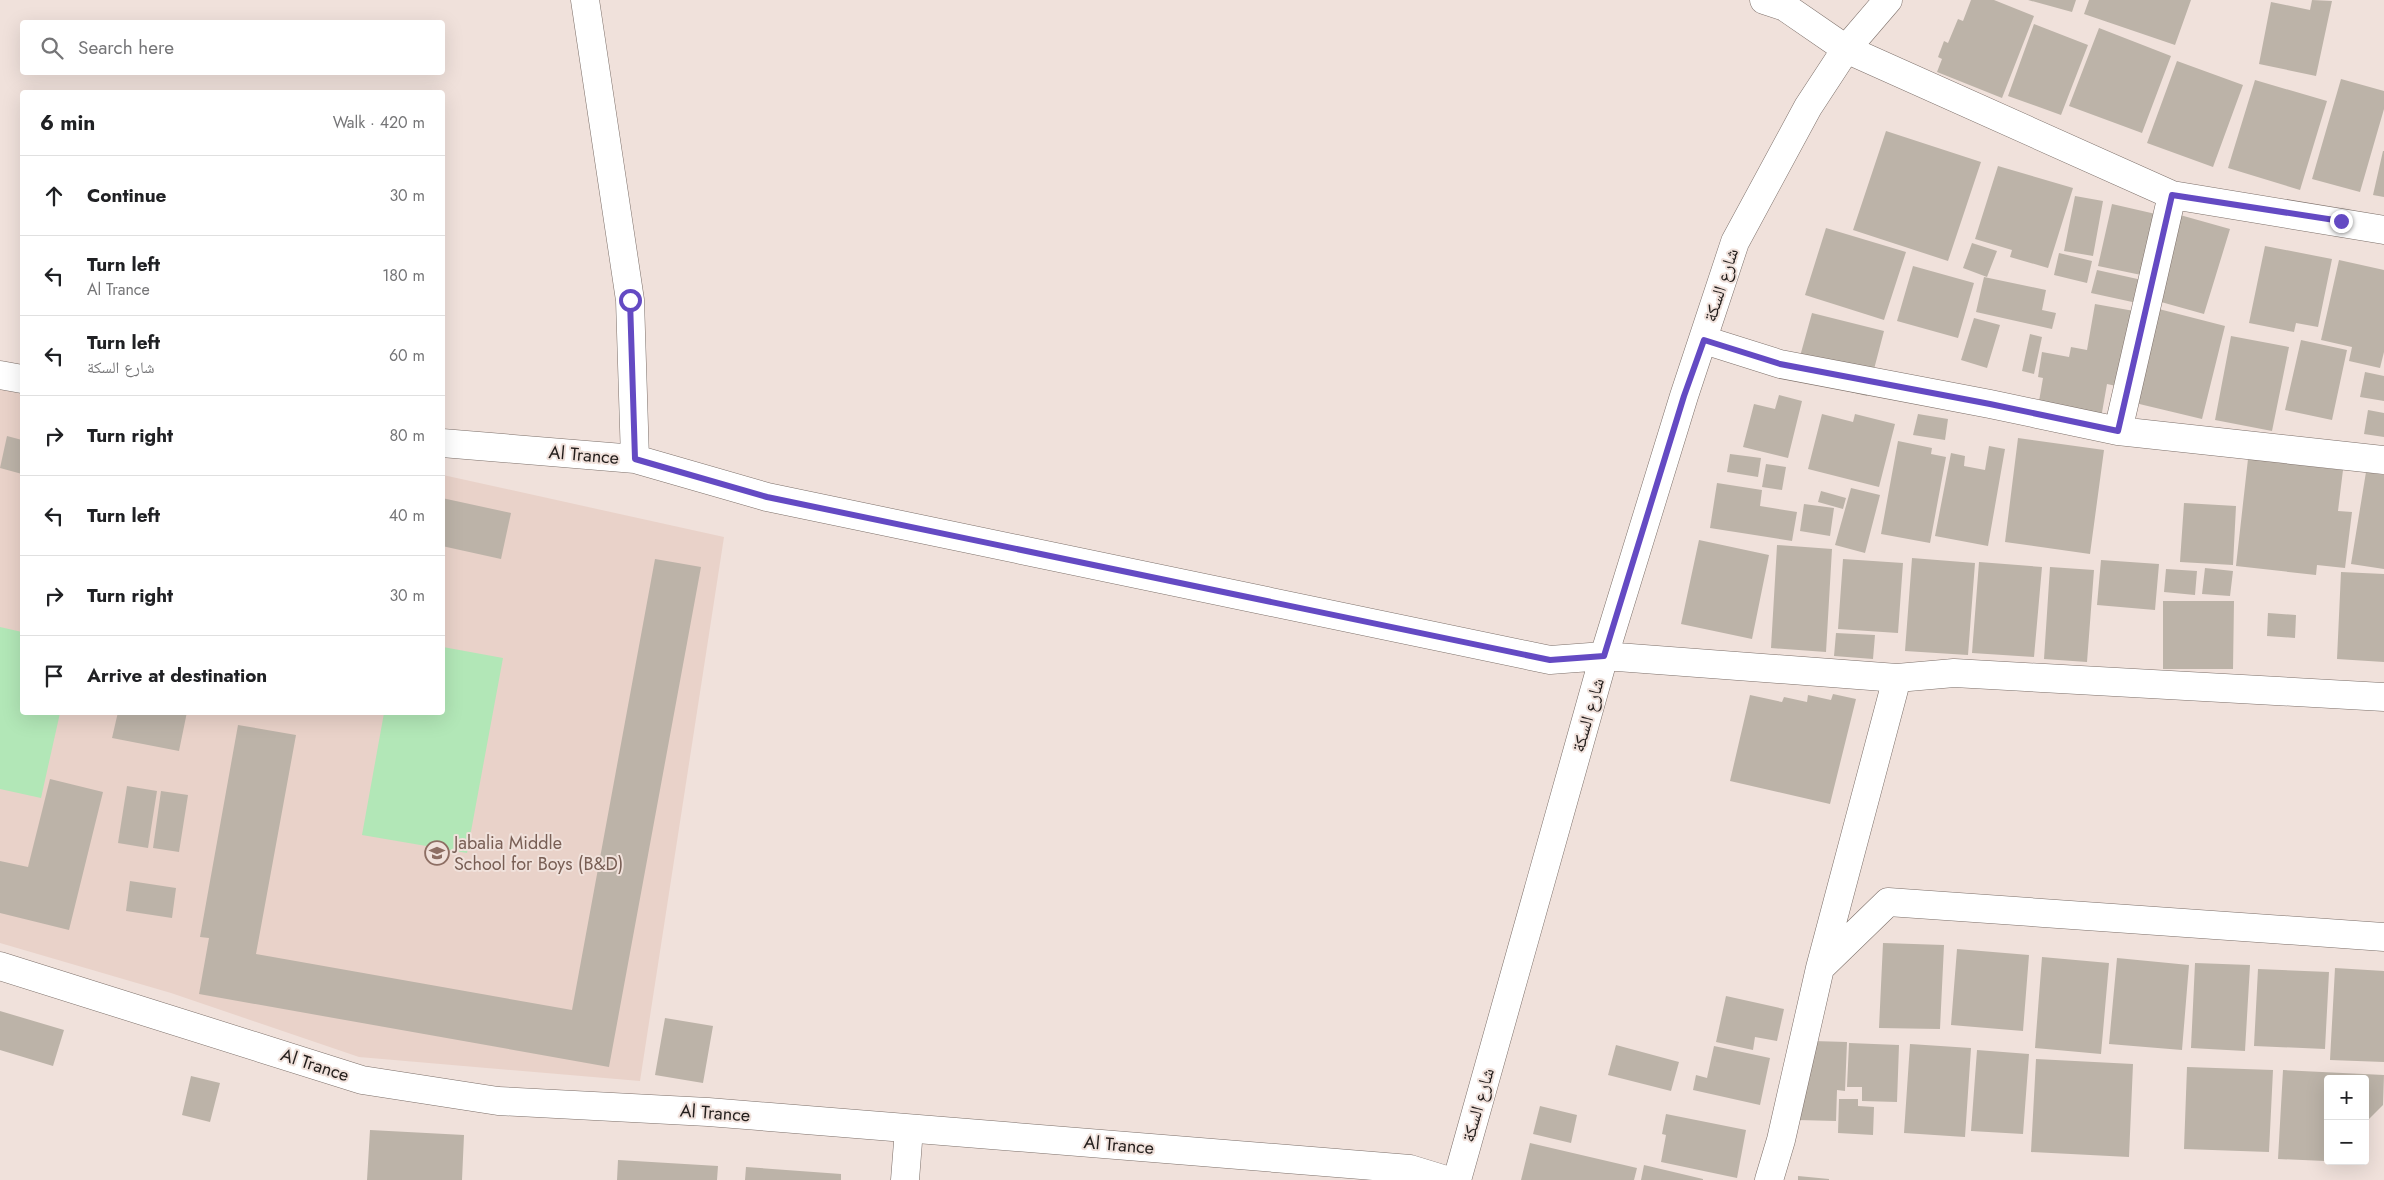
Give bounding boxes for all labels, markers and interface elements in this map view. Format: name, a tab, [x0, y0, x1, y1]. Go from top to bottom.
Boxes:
search box	[20, 20, 445, 75]
icon: search	[38, 34, 66, 62]
text: Search here	[78, 34, 174, 61]
text: 6 min	[40, 108, 95, 138]
text: Walk · 420 m	[333, 111, 425, 134]
icon: ahead	[40, 182, 68, 210]
text: Continue	[87, 182, 166, 209]
text: 30 m	[389, 184, 425, 207]
route end	[2330, 210, 2353, 233]
street label: شارع السكة	[1697, 245, 1745, 325]
text: Turn left	[87, 251, 160, 278]
icon: left	[40, 262, 68, 290]
text: 180 m	[382, 264, 425, 287]
text: Al Trance	[87, 278, 150, 301]
route start	[619, 289, 642, 312]
text: Turn left	[87, 329, 160, 356]
icon: left	[40, 342, 68, 370]
text: 60 m	[389, 344, 425, 367]
text: شارع السكة	[87, 356, 155, 379]
icon: right	[40, 422, 68, 450]
text: Turn right	[87, 422, 173, 449]
text: 80 m	[389, 424, 425, 447]
street label: Al Trance	[548, 439, 620, 471]
icon: left	[40, 502, 68, 530]
text: Turn left	[87, 502, 160, 529]
text: 40 m	[389, 504, 425, 527]
icon: right	[40, 582, 68, 610]
text: Turn right	[87, 582, 173, 609]
text: 30 m	[389, 584, 425, 607]
icon: arrive	[40, 662, 68, 690]
text: Arrive at destination	[87, 662, 267, 689]
street label: شارع السكة	[1565, 675, 1611, 755]
place label: Jabalia Middle School for Boys (B&D)	[452, 830, 623, 877]
school or university icon: Jabalia Middle School for Boys (B&D)	[424, 840, 450, 866]
street label: Al Trance	[277, 1042, 353, 1088]
street label: شارع السكة	[1455, 1065, 1501, 1145]
map controls	[2324, 1075, 2369, 1165]
button: +	[2324, 1075, 2369, 1120]
street label: Al Trance	[679, 1098, 751, 1128]
button: −	[2324, 1120, 2369, 1165]
street label: Al Trance	[1083, 1129, 1155, 1161]

